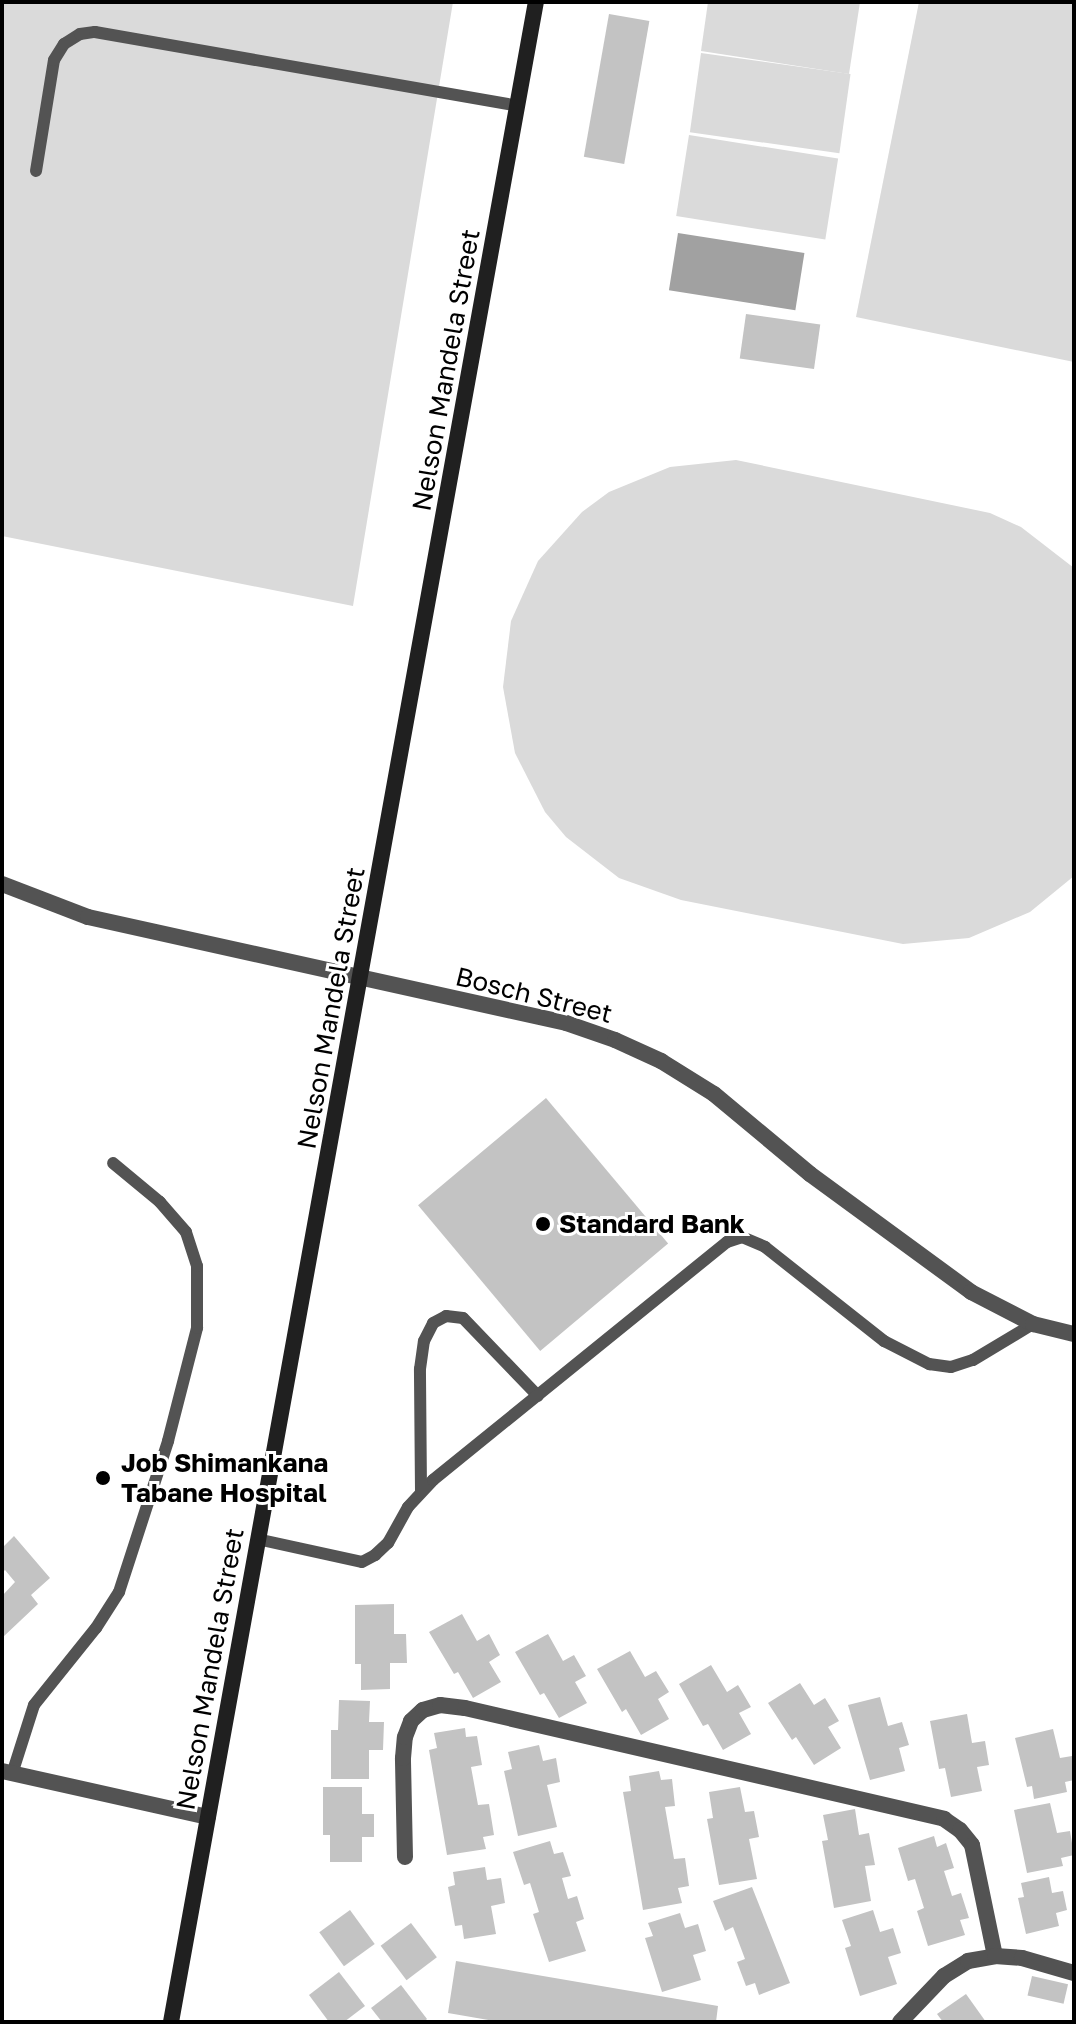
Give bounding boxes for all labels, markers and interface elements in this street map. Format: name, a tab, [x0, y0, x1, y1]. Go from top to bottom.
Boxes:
street label: Nelson Mandela Street	[406, 227, 486, 513]
street label: Nelson Mandela Street	[291, 865, 371, 1151]
street label: Bosch Street	[452, 960, 616, 1030]
place label: Standard Bank	[559, 1208, 745, 1240]
marker: Standard Bank	[534, 1215, 552, 1233]
place label: Job Shimankana Tabane Hospital	[121, 1447, 328, 1508]
marker: Job Shimankana Tabane Hospital	[92, 1467, 114, 1489]
street label: Nelson Mandela Street	[170, 1526, 250, 1812]

